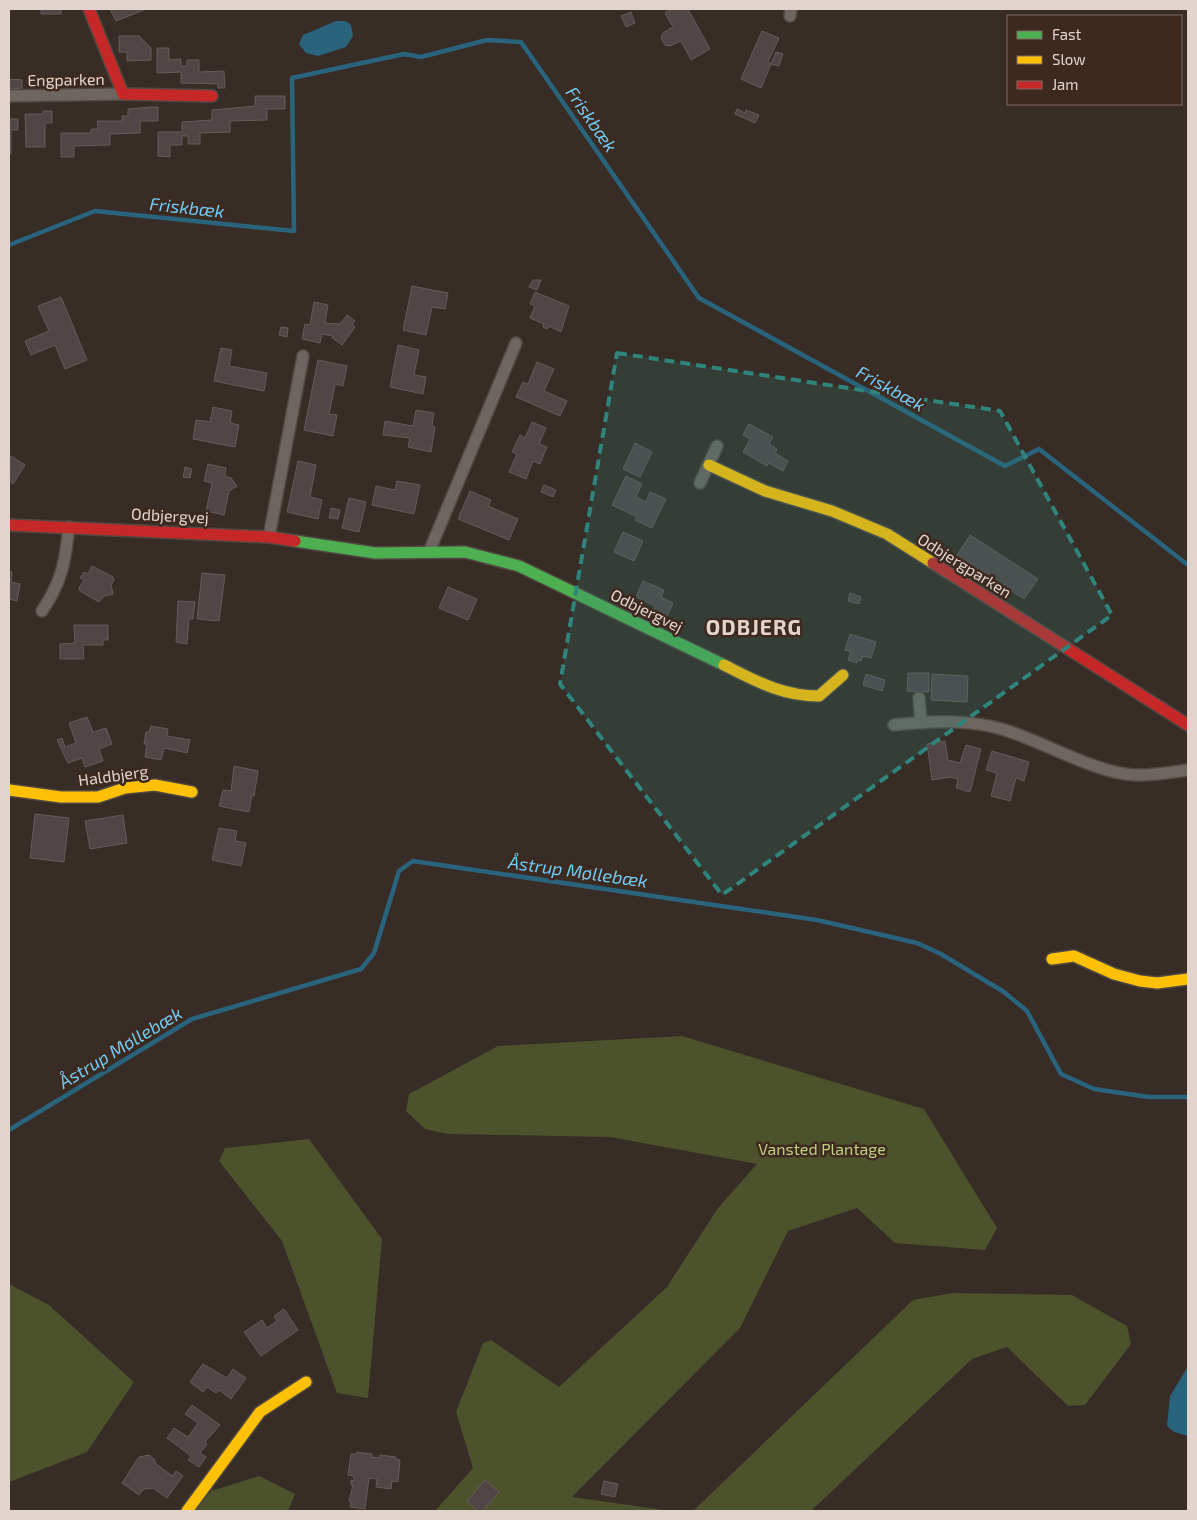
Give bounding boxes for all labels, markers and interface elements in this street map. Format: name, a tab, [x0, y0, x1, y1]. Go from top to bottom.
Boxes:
legend	[1007, 15, 1182, 105]
text: Fast	[1052, 25, 1082, 43]
text: Slow	[1052, 50, 1086, 68]
street label: Engparken	[27, 69, 105, 89]
text: Jam	[1052, 75, 1078, 93]
water label: Friskbæk	[562, 82, 622, 156]
water label: Friskbæk	[149, 192, 225, 222]
water label: Friskbæk	[853, 360, 929, 416]
street label: Odbjergvej	[131, 503, 209, 528]
street label: Odbjergparken	[914, 529, 1015, 602]
street label: Odbjergvej	[607, 584, 686, 636]
district label: ODBJERG	[706, 614, 802, 639]
street label: Haldbjerg	[77, 761, 149, 790]
water label: Åstrup Møllebæk	[506, 850, 649, 892]
water label: Åstrup Møllebæk	[53, 1001, 186, 1093]
park label: Vansted Plantage	[758, 1139, 886, 1158]

